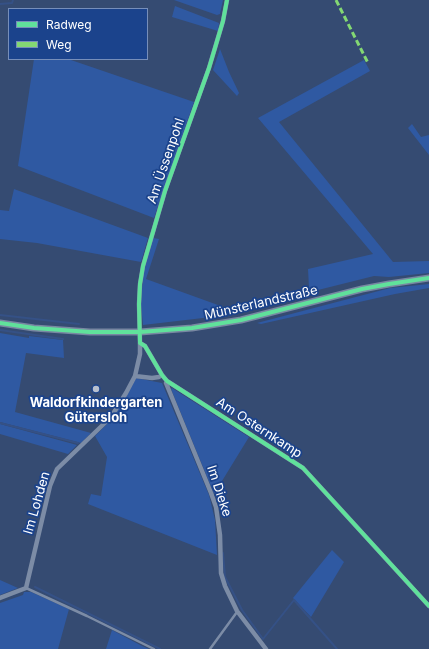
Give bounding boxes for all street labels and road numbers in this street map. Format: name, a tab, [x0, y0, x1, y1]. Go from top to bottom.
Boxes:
street label: Am Üssenpohl	[144, 116, 188, 206]
street label: Münsterlandstraße	[203, 282, 319, 324]
street label: Am Osternkamp	[213, 394, 305, 462]
street label: Im Dieke	[203, 463, 235, 519]
street label: Im Lohden	[21, 470, 53, 536]

